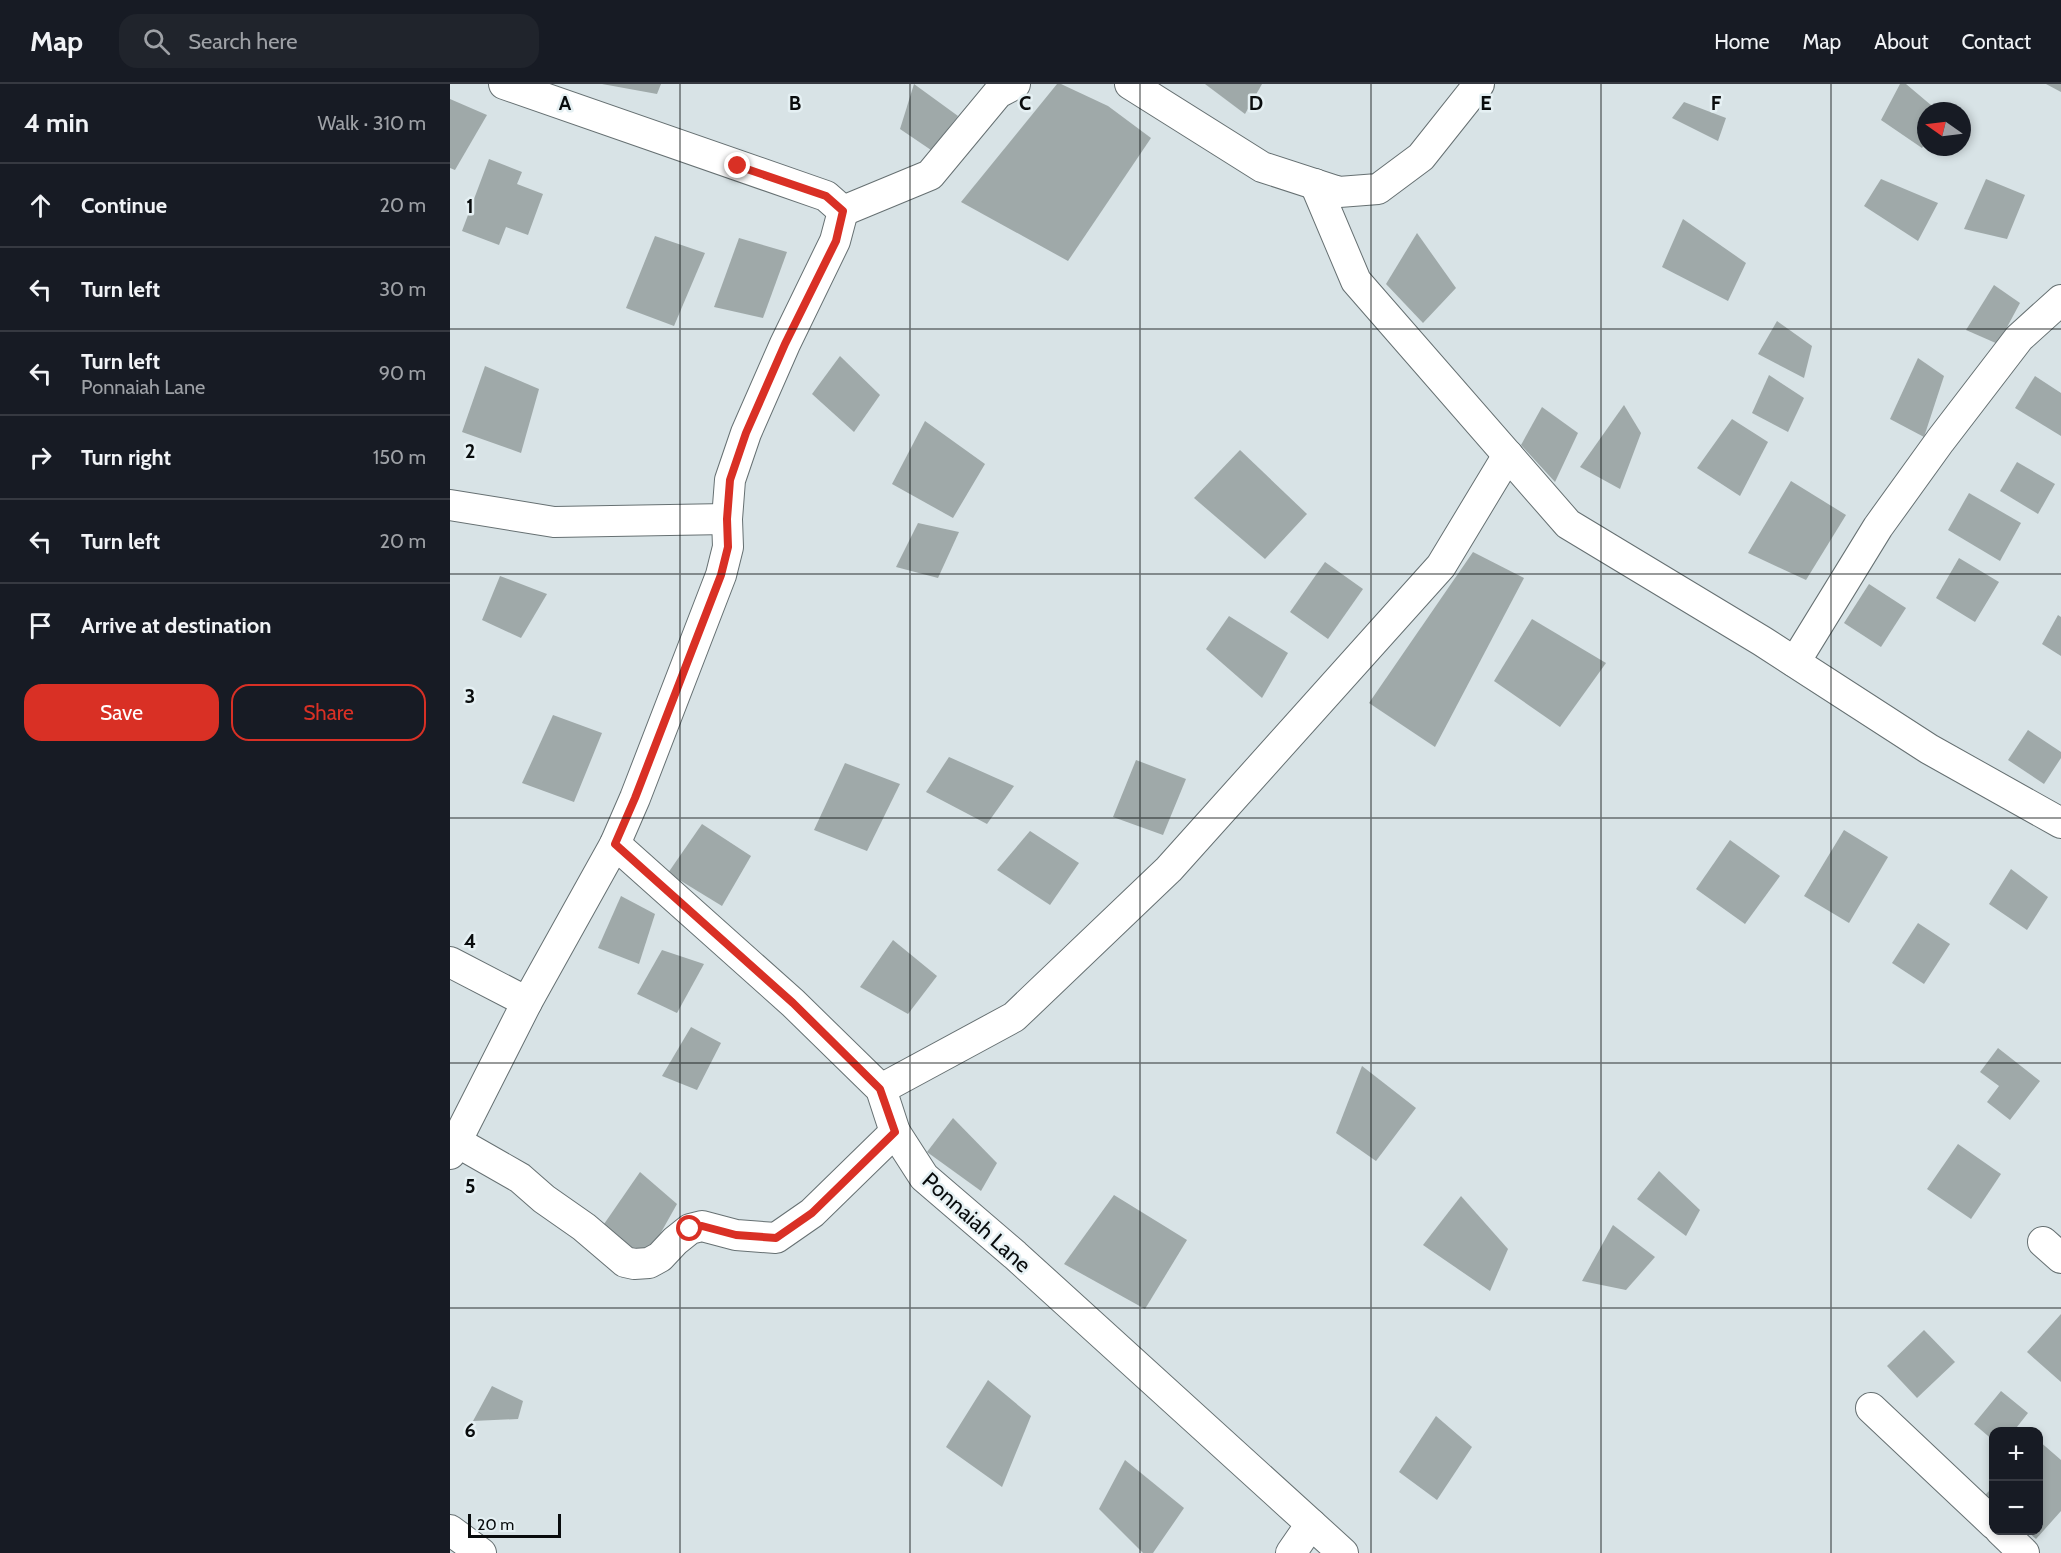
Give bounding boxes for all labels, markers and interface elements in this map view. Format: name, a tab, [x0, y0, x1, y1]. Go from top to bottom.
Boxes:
search box	[119, 14, 539, 68]
text: Map	[30, 24, 83, 58]
icon: search	[140, 25, 173, 58]
text: Search here	[188, 28, 297, 55]
text: Home	[1714, 29, 1770, 54]
text: Map	[1803, 29, 1841, 54]
text: About	[1874, 29, 1928, 54]
text: Contact	[1961, 29, 2031, 54]
text: A	[559, 91, 572, 115]
text: B	[789, 91, 801, 115]
text: C	[1019, 91, 1031, 115]
text: D	[1249, 91, 1263, 115]
text: E	[1480, 91, 1492, 115]
text: F	[1711, 91, 1722, 115]
north arrow	[1917, 102, 1971, 156]
text: 4 min	[24, 107, 89, 139]
text: Walk · 310 m	[318, 111, 426, 135]
route end	[724, 152, 750, 178]
icon: ahead	[24, 189, 57, 222]
text: Continue	[81, 192, 167, 219]
text: 20 m	[380, 193, 426, 217]
text: 1	[466, 194, 474, 218]
icon: left	[24, 273, 57, 306]
text: Turn left	[81, 276, 160, 303]
text: 30 m	[379, 277, 426, 301]
text: Turn left	[81, 348, 160, 375]
icon: left	[24, 357, 57, 390]
text: 90 m	[379, 361, 426, 385]
text: Ponnaiah Lane	[81, 375, 205, 399]
text: 2	[465, 439, 475, 463]
icon: right	[24, 441, 57, 474]
text: Turn right	[81, 444, 171, 471]
text: 150 m	[373, 445, 426, 469]
icon: left	[24, 525, 57, 558]
text: Turn left	[81, 528, 160, 555]
text: 20 m	[380, 529, 426, 553]
icon: arrive	[24, 609, 57, 642]
text: Arrive at destination	[81, 612, 271, 639]
button: Save	[24, 684, 219, 741]
button: Share	[231, 684, 426, 741]
text: 3	[465, 684, 475, 708]
text: 4	[464, 929, 476, 953]
street label: Ponnaiah Lane	[917, 1167, 1037, 1278]
text: 5	[465, 1174, 475, 1198]
route start	[676, 1215, 702, 1241]
text: 6	[464, 1418, 476, 1442]
map controls	[1989, 1427, 2043, 1535]
button: +	[1989, 1427, 2043, 1481]
button: −	[1989, 1481, 2043, 1535]
scale bar	[468, 1511, 561, 1538]
text: 20 m	[477, 1515, 514, 1534]

